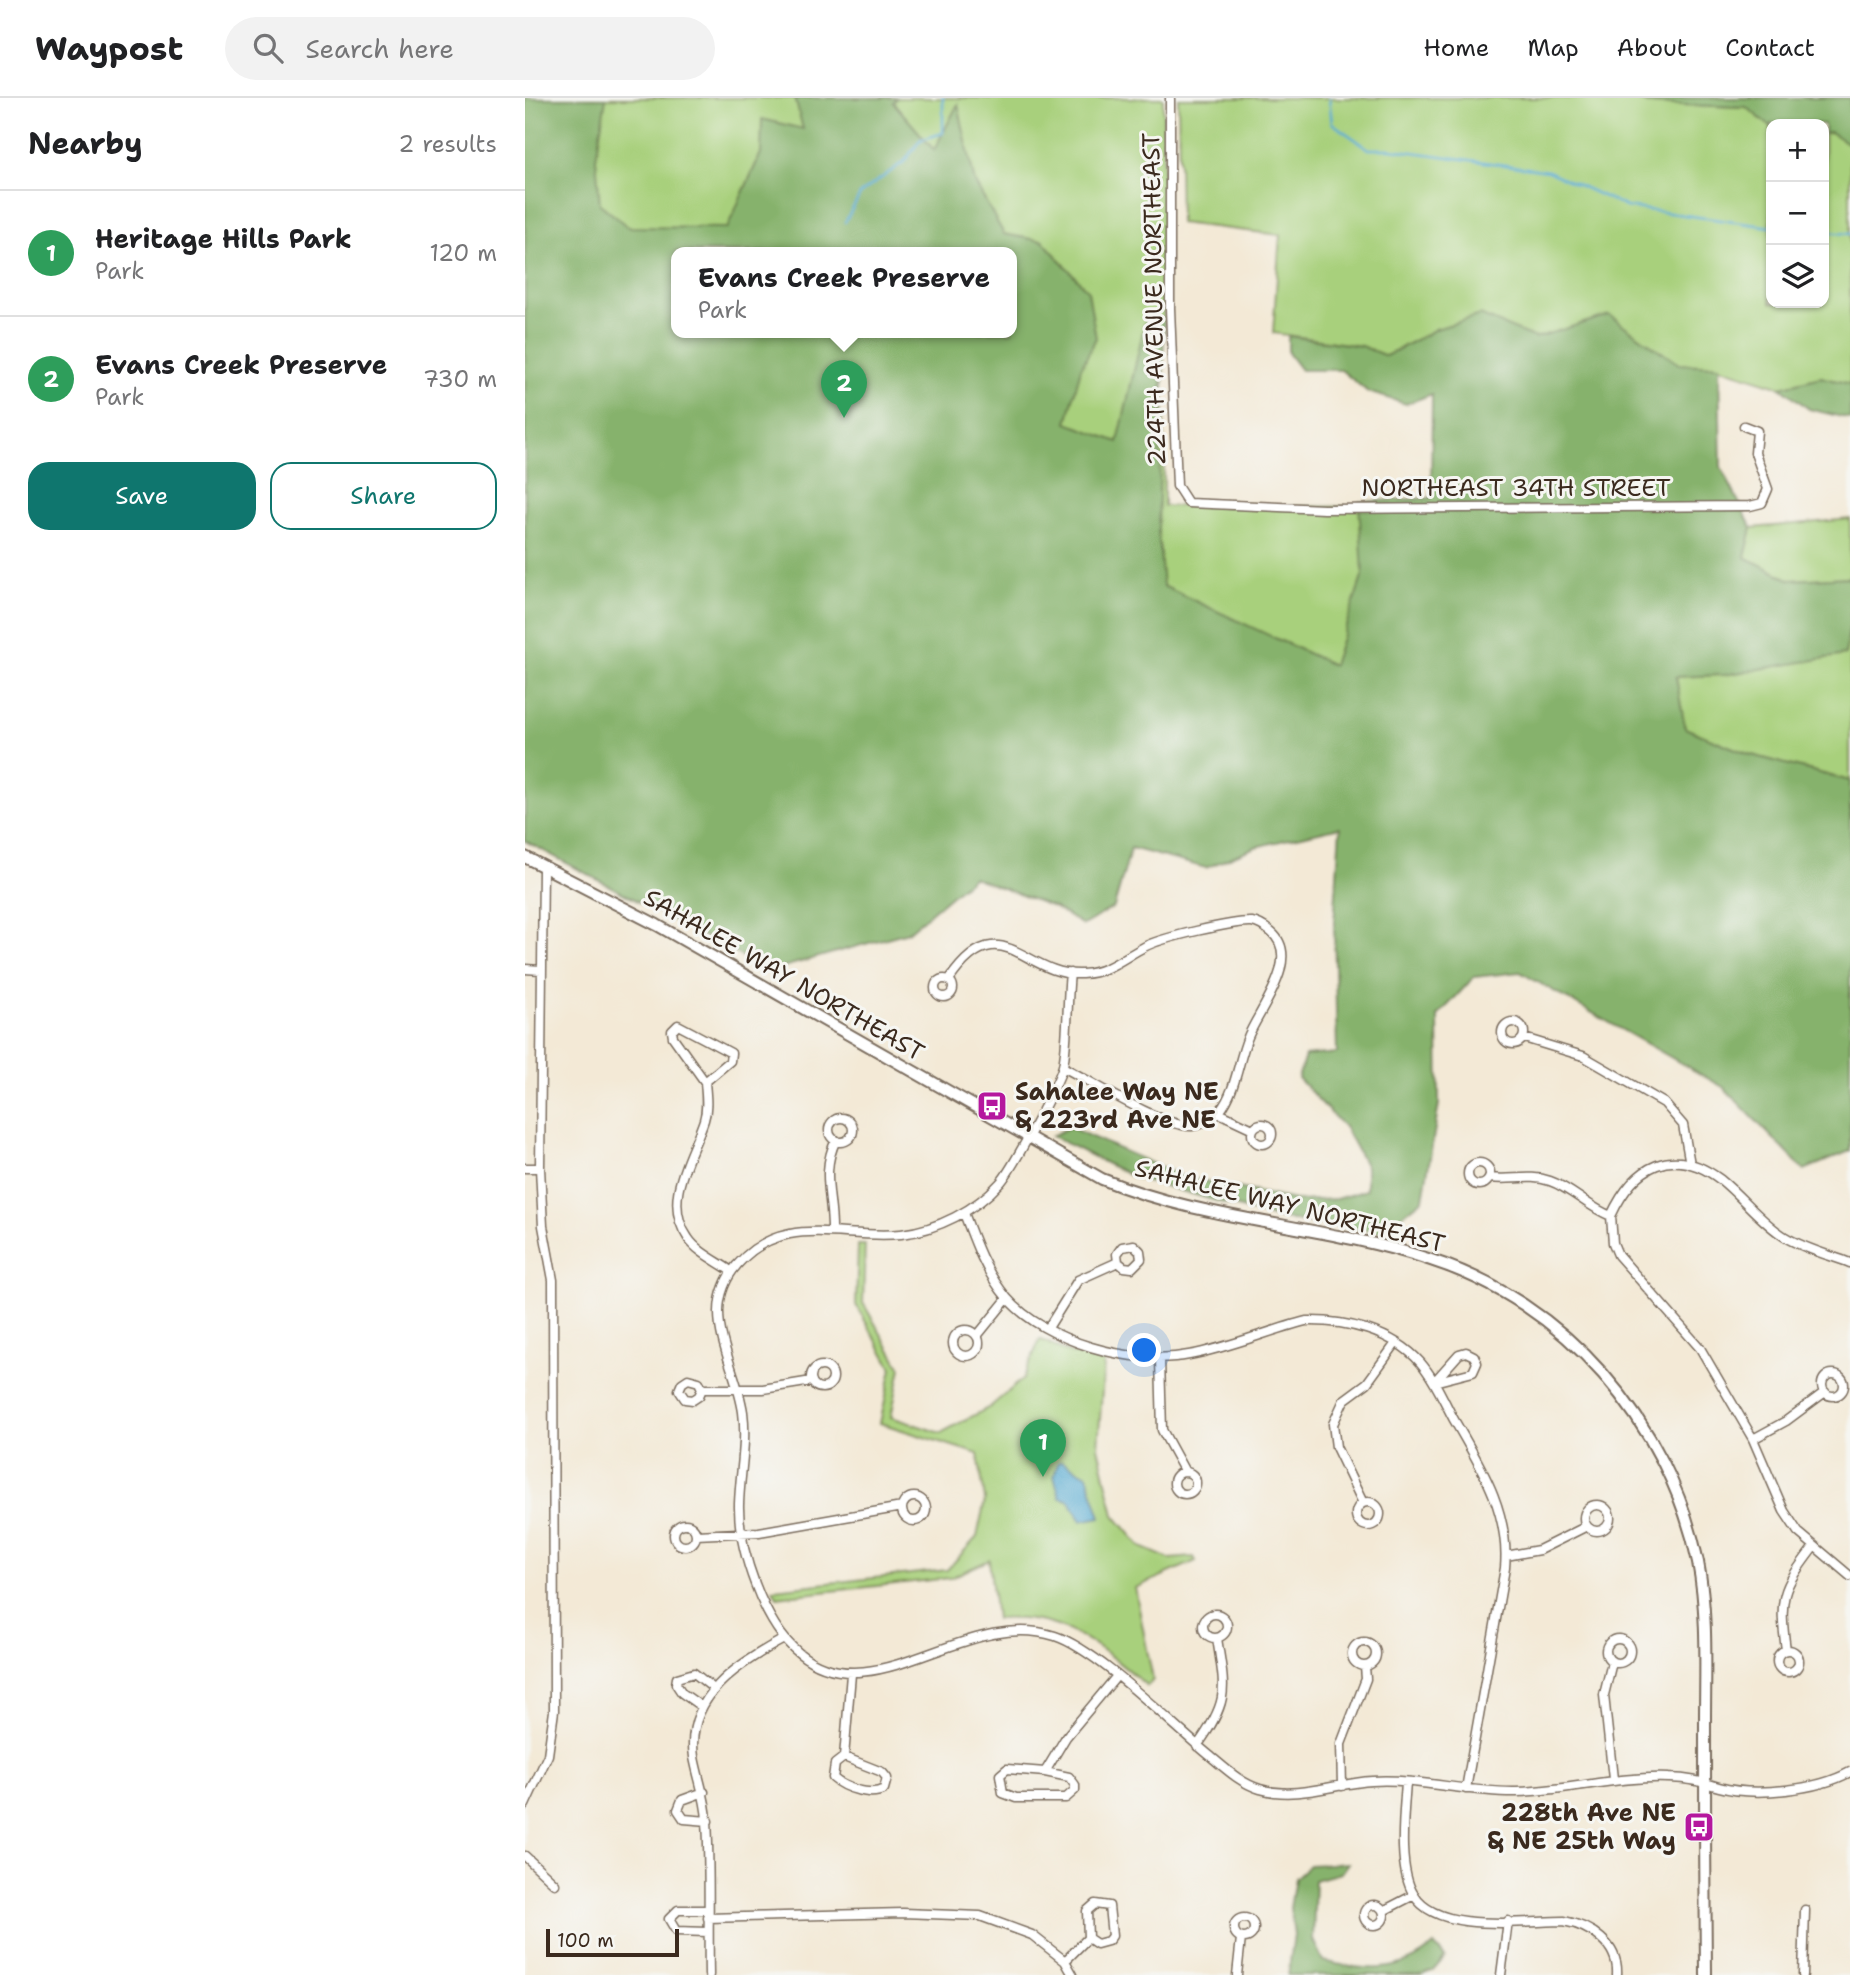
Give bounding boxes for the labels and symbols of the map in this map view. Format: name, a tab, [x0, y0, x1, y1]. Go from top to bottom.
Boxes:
street label: 224TH AVENUE NORTHEAST	[1135, 132, 1173, 466]
pin: 2	[821, 360, 867, 418]
street label: NORTHEAST 34TH STREET	[1361, 472, 1671, 504]
street label: SAHALEE WAY NORTHEAST	[638, 881, 930, 1069]
place label: Sahalee Way NE & 223rd Ave NE	[1015, 1076, 1219, 1136]
bus stop icon: Sahalee Way NE & 223rd Ave NE	[975, 1089, 1009, 1123]
street label: SAHALEE WAY NORTHEAST	[1132, 1152, 1449, 1260]
your location	[1127, 1333, 1161, 1367]
pin: 1	[1020, 1419, 1066, 1477]
place label: 228th Ave NE & NE 25th Way	[1487, 1797, 1676, 1857]
bus stop icon: 228th Ave NE & NE 25th Way	[1682, 1810, 1716, 1844]
scale bar	[546, 1926, 679, 1958]

